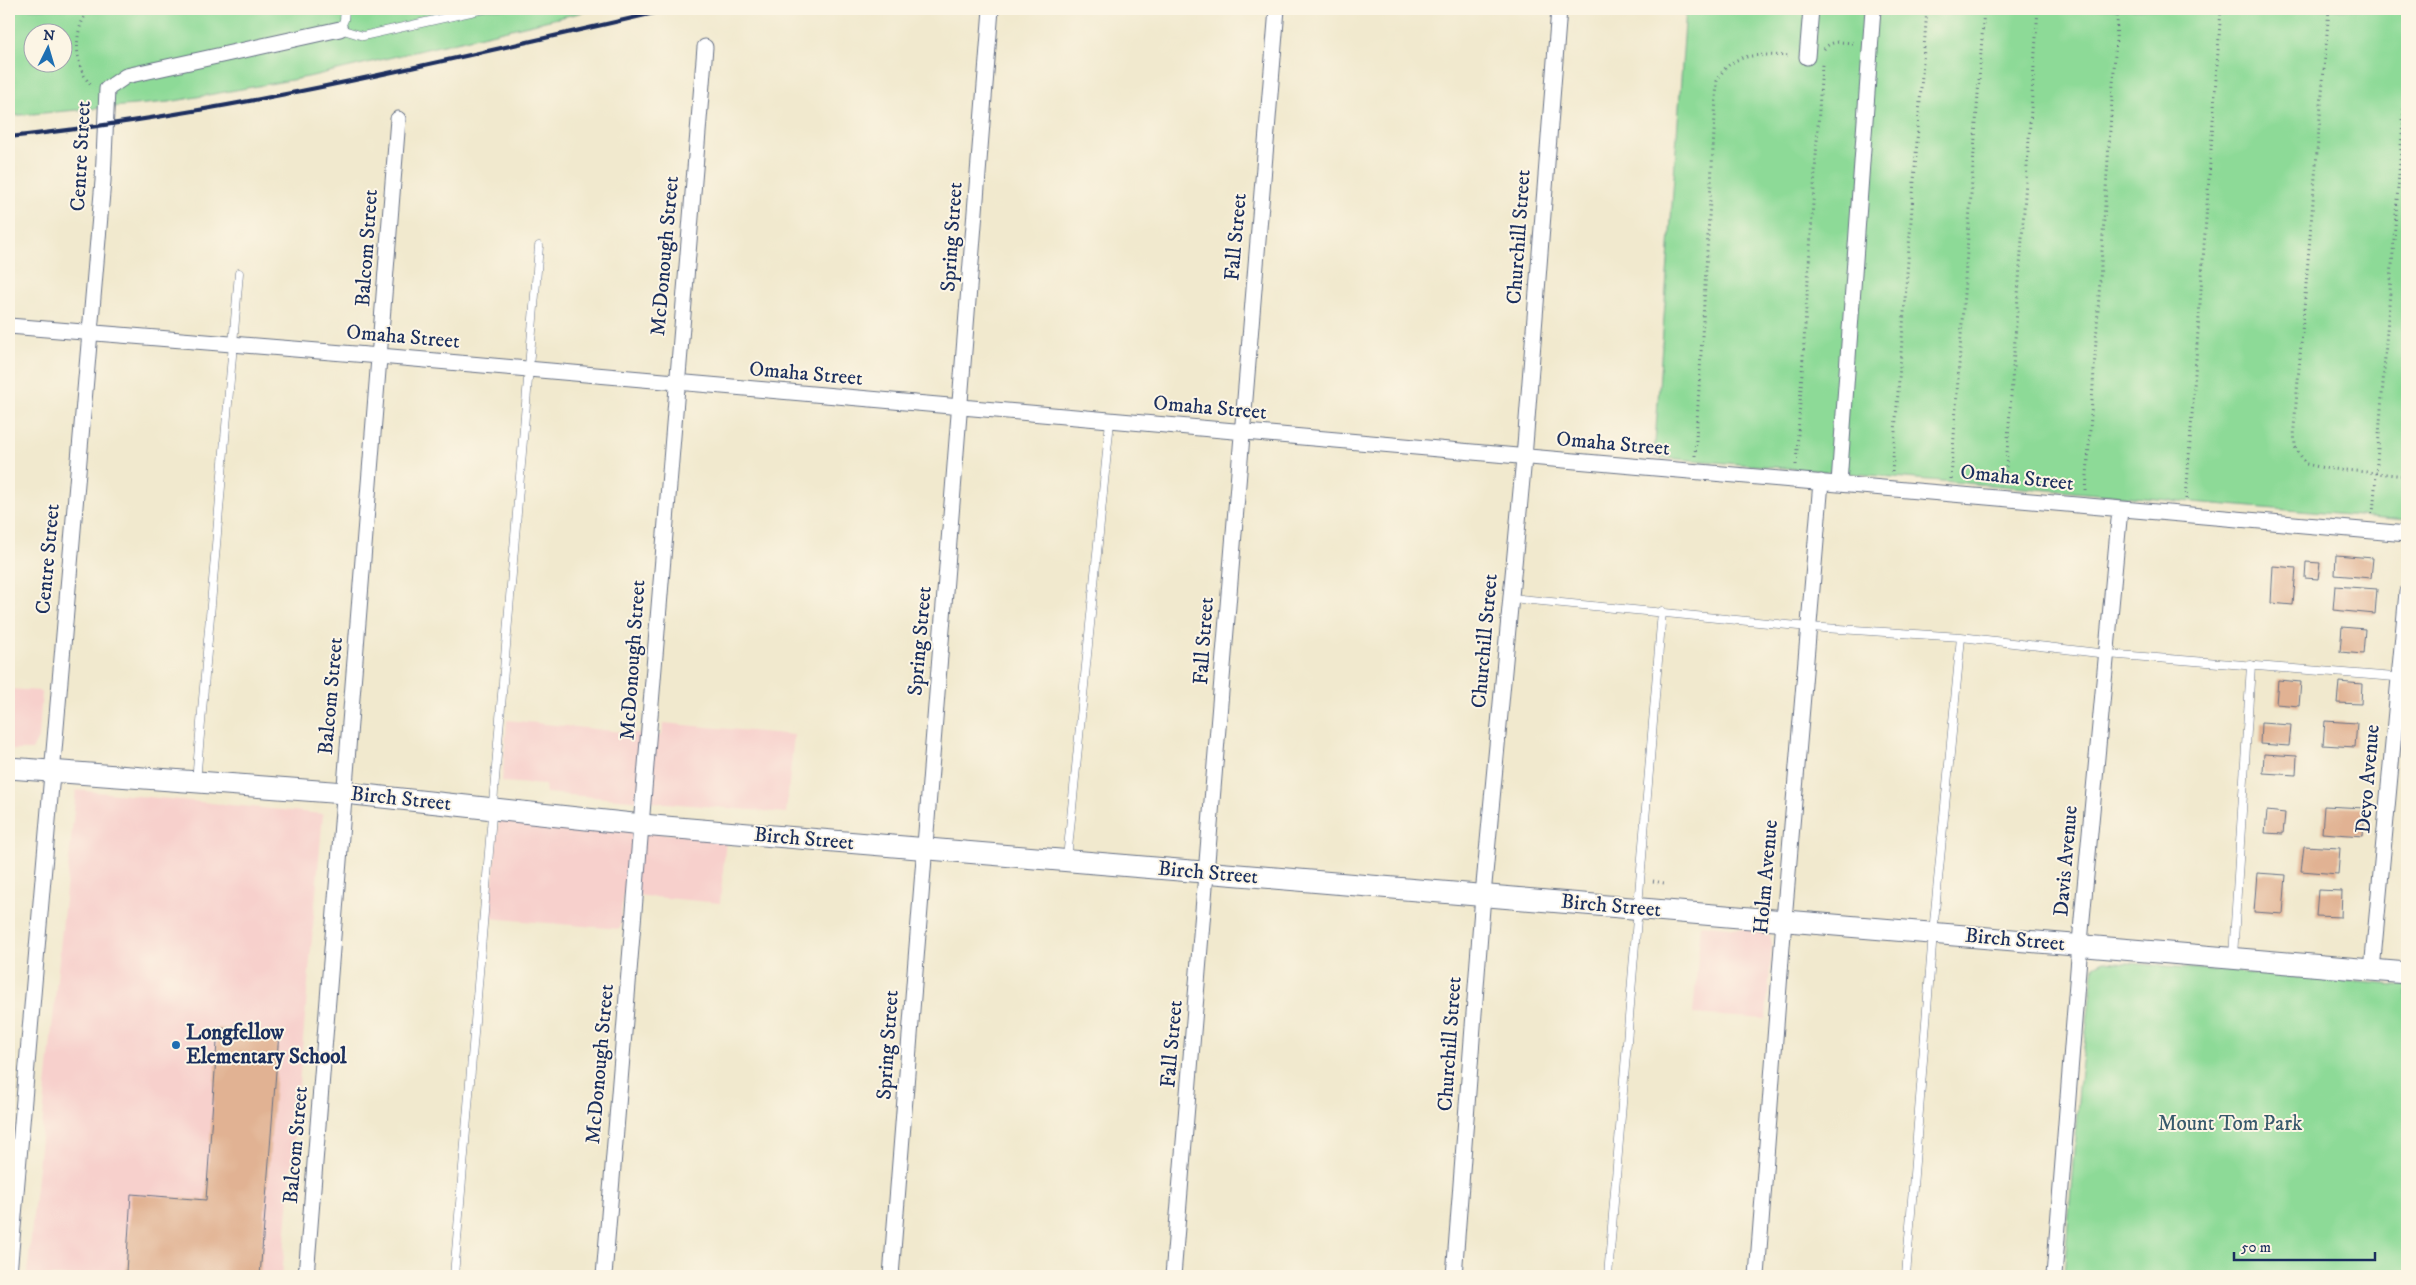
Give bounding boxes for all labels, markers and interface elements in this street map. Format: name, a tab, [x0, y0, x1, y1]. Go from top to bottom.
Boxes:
north arrow	[22, 22, 72, 72]
text: N	[43, 27, 56, 46]
street label: Centre Street	[65, 100, 97, 212]
street label: Churchill Street	[1501, 168, 1537, 305]
street label: McDonough Street	[645, 175, 685, 337]
street label: Spring Street	[935, 181, 969, 293]
street label: Balcom Street	[350, 188, 384, 308]
street label: Fall Street	[1219, 192, 1253, 282]
street label: Omaha Street	[345, 319, 461, 355]
street label: Omaha Street	[748, 356, 864, 392]
street label: Omaha Street	[1152, 390, 1268, 426]
street label: Omaha Street	[1555, 426, 1671, 462]
street label: Omaha Street	[1959, 459, 2075, 497]
street label: Centre Street	[30, 502, 66, 615]
street label: Churchill Street	[1466, 572, 1504, 709]
street label: McDonough Street	[614, 579, 652, 741]
street label: Spring Street	[902, 585, 938, 697]
street label: Fall Street	[1188, 596, 1220, 686]
street label: Balcom Street	[313, 636, 349, 756]
street label: Deyo Avenue	[2350, 723, 2386, 835]
street label: Birch Street	[350, 781, 453, 817]
street label: Davis Avenue	[2048, 804, 2084, 918]
street label: Holm Avenue	[1748, 818, 1784, 935]
street label: Birch Street	[753, 822, 855, 856]
street label: Birch Street	[1157, 856, 1259, 890]
street label: Birch Street	[1560, 889, 1662, 923]
street label: Birch Street	[1964, 923, 2066, 957]
street label: Churchill Street	[1432, 975, 1468, 1112]
street label: McDonough Street	[580, 983, 620, 1145]
street label: Spring Street	[871, 989, 905, 1101]
street label: Fall Street	[1155, 999, 1189, 1089]
place label: Longfellow Elementary School	[186, 1020, 347, 1070]
marker: Longfellow Elementary School	[170, 1039, 182, 1051]
street label: Balcom Street	[278, 1085, 314, 1205]
park label: Mount Tom Park	[2158, 1111, 2303, 1137]
scale bar	[2234, 1230, 2375, 1262]
text: 50 m	[2241, 1238, 2271, 1257]

